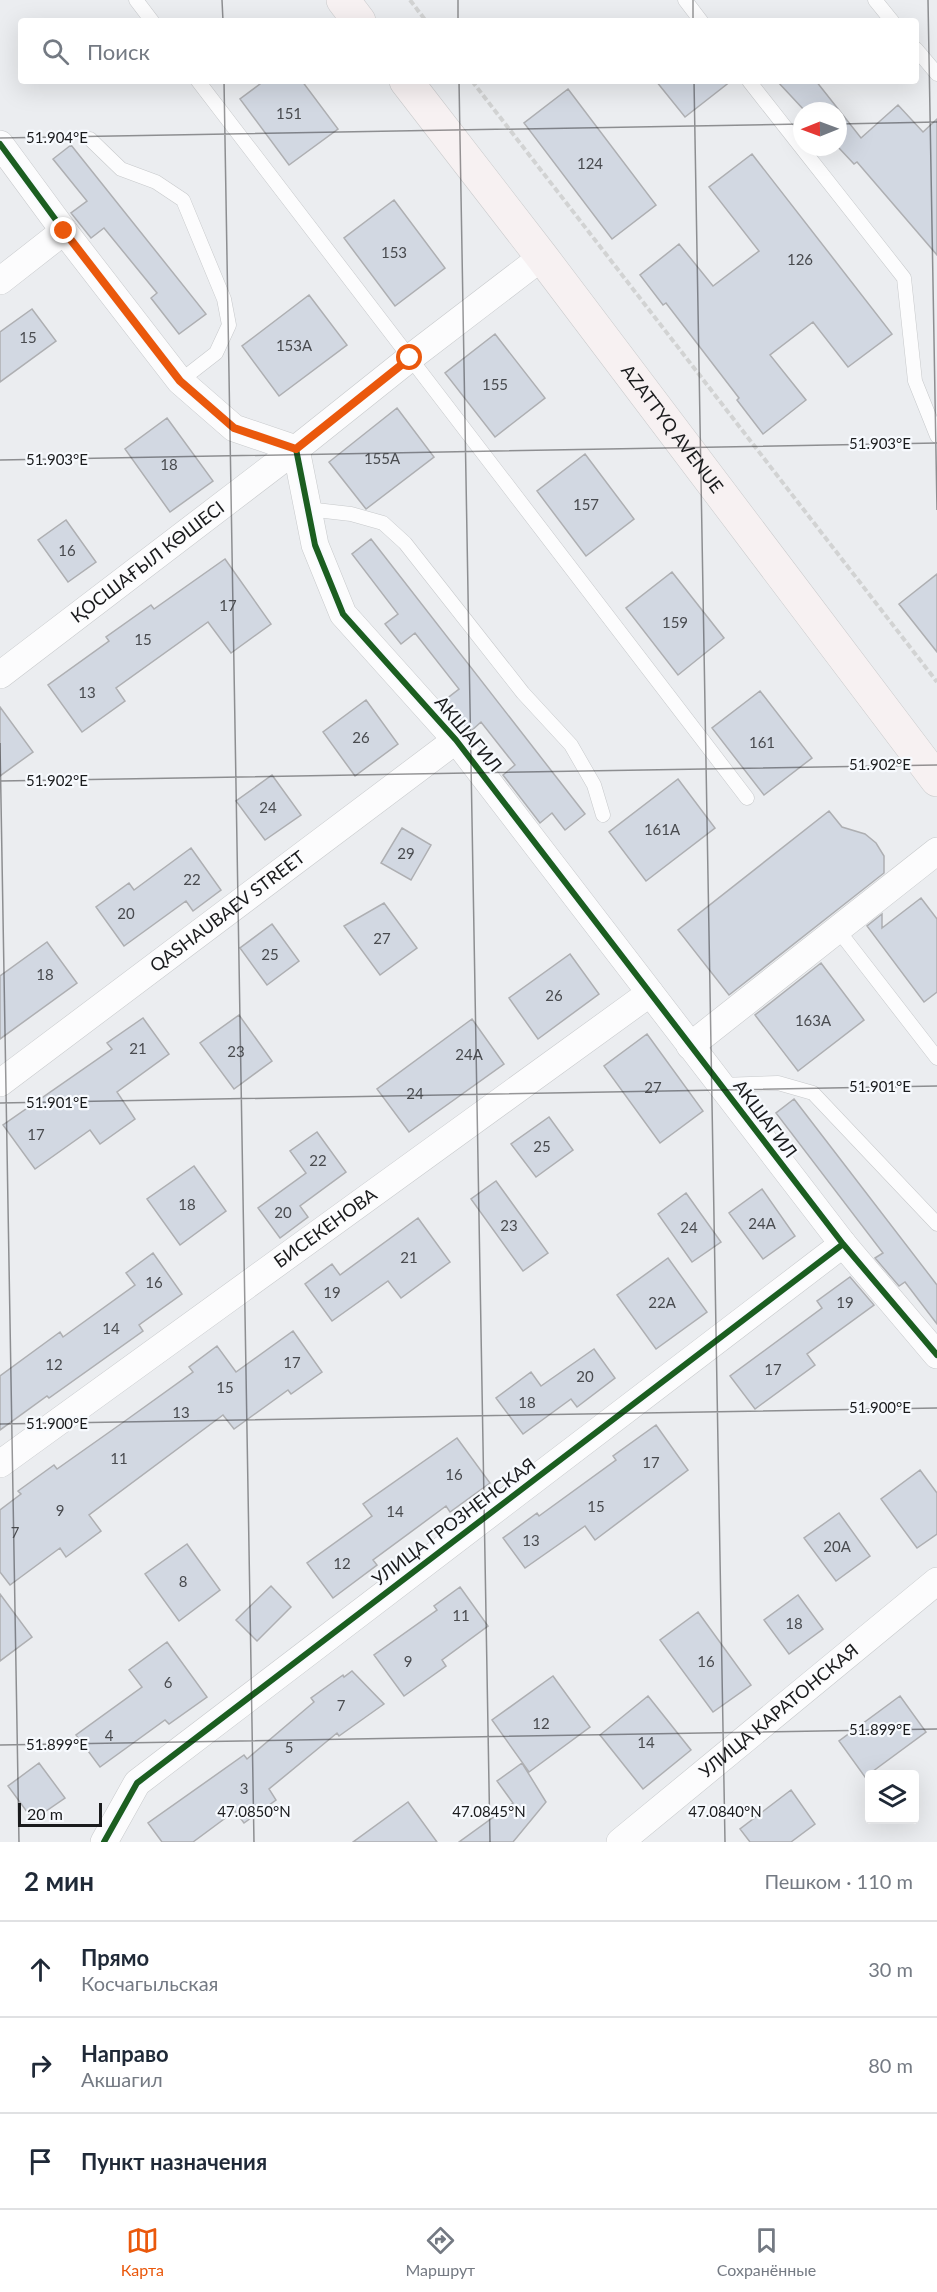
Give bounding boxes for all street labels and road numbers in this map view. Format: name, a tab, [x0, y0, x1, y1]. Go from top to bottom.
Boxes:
street label: AZATTYQ AVENUE	[617, 360, 728, 497]
street label: ҚОСШАҒЫЛ КӨШЕСІ	[66, 496, 228, 627]
street label: АКШАГИЛ	[431, 691, 507, 776]
street label: QASHAUBAEV STREET	[145, 845, 309, 976]
street label: АКШАГИЛ	[729, 1075, 802, 1162]
street label: БИСЕКЕНОВА	[269, 1182, 381, 1272]
street label: УЛИЦА ГРОЗНЕНСКАЯ	[367, 1453, 539, 1590]
street label: УЛИЦА КАРАТОНСКАЯ	[694, 1638, 862, 1782]

